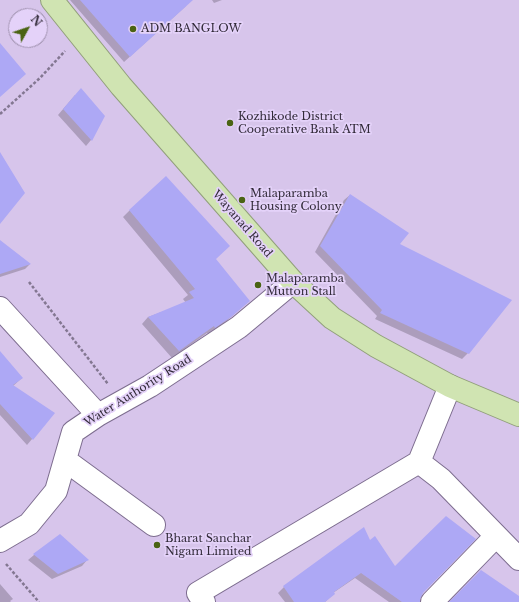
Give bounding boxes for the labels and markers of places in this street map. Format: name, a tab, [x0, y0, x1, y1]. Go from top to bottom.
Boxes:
place label: ADM BANGLOW	[141, 22, 241, 36]
marker: ADM BANGLOW	[128, 24, 138, 34]
place label: Kozhikode District Cooperative Bank ATM	[238, 110, 371, 136]
marker: Kozhikode District Cooperative Bank ATM	[225, 118, 235, 128]
place label: Malaparamba Housing Colony	[250, 187, 342, 213]
marker: Malaparamba Housing Colony	[237, 195, 247, 205]
place label: Malaparamba Mutton Stall	[266, 272, 344, 298]
marker: Malaparamba Mutton Stall	[253, 280, 263, 290]
place label: Bharat Sanchar Nigam Limited	[165, 532, 251, 558]
marker: Bharat Sanchar Nigam Limited	[152, 540, 162, 550]

